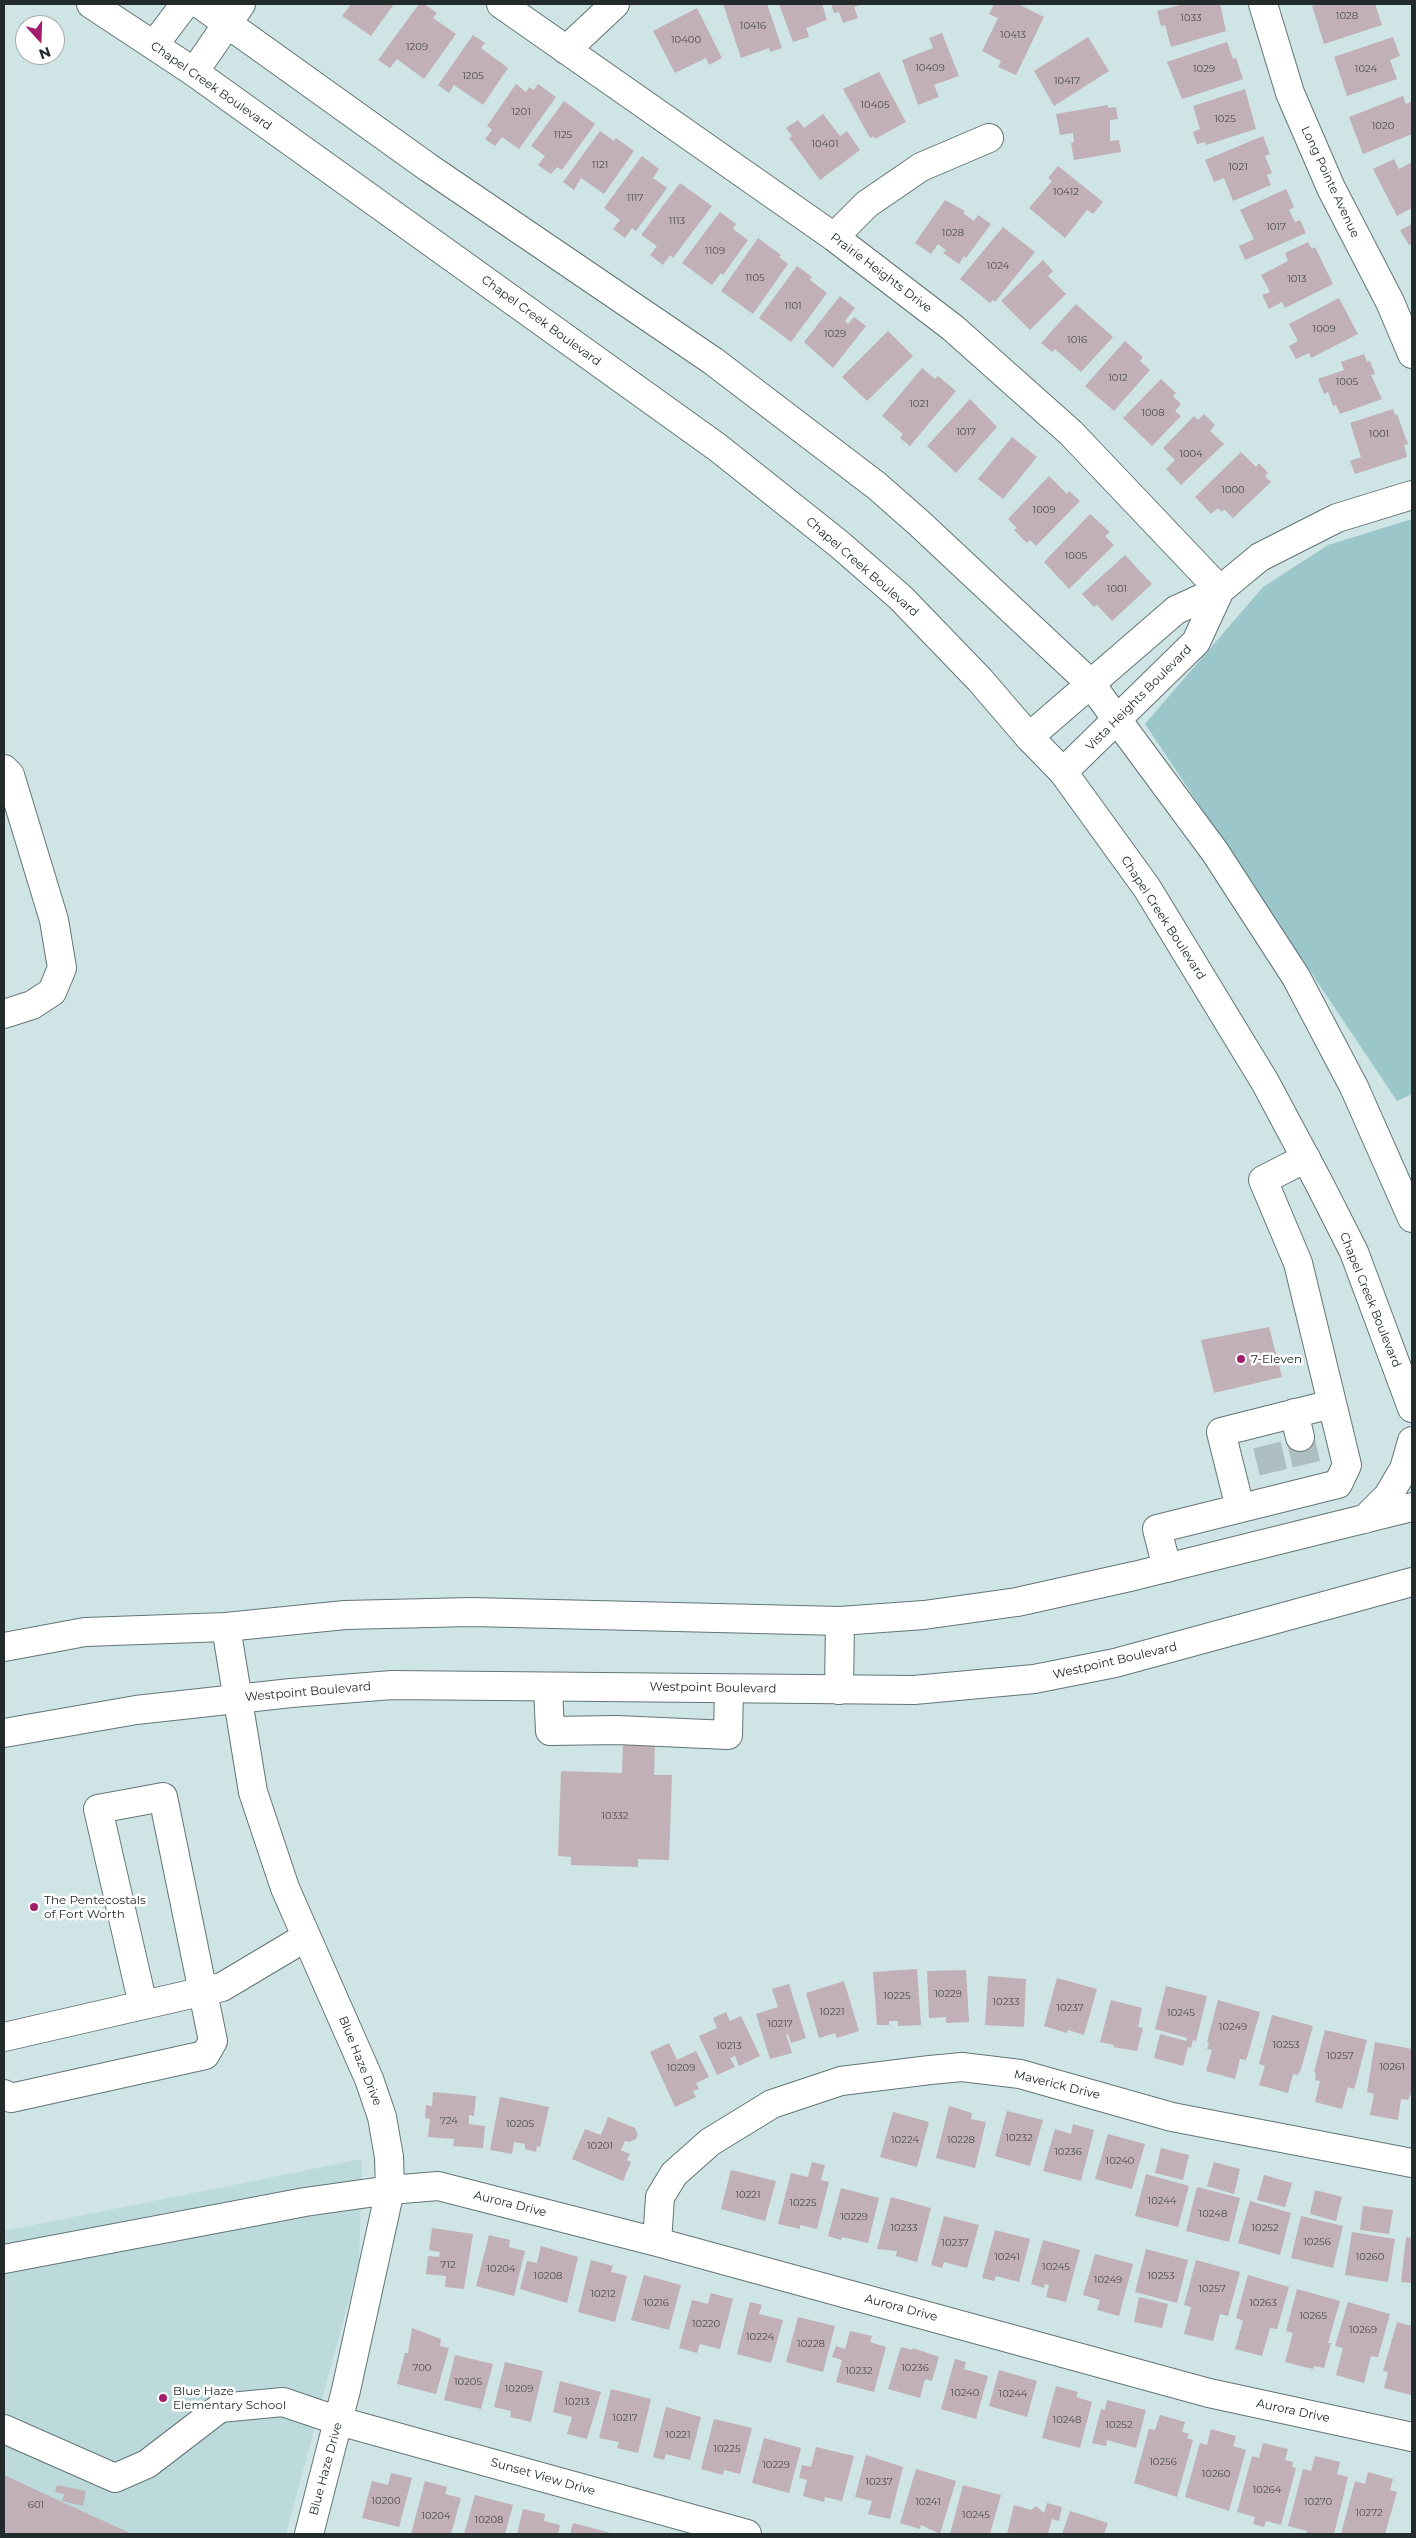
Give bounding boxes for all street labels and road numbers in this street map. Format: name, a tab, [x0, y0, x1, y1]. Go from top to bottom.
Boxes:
street label: Chapel Creek Boulevard	[148, 39, 274, 133]
street label: Long Pointe Avenue	[1298, 124, 1362, 240]
street label: Prairie Heights Drive	[827, 230, 935, 316]
street label: Chapel Creek Boulevard	[478, 273, 604, 369]
street label: Chapel Creek Boulevard	[803, 514, 921, 620]
street label: Vista Heights Boulevard	[1083, 642, 1195, 754]
street label: Chapel Creek Boulevard	[1118, 853, 1208, 983]
street label: Chapel Creek Boulevard	[1336, 1230, 1404, 1370]
street label: Westpoint Boulevard	[1052, 1640, 1178, 1682]
street label: Westpoint Boulevard	[244, 1679, 372, 1705]
street label: Westpoint Boulevard	[649, 1680, 777, 1696]
street label: Blue Haze Drive	[335, 2014, 385, 2108]
street label: Maverick Drive	[1012, 2067, 1102, 2103]
street label: Aurora Drive	[472, 2188, 548, 2220]
street label: Aurora Drive	[863, 2291, 939, 2325]
street label: Aurora Drive	[1255, 2396, 1331, 2426]
street label: Blue Haze Drive	[307, 2421, 345, 2517]
street label: Sunset View Drive	[489, 2455, 597, 2499]

